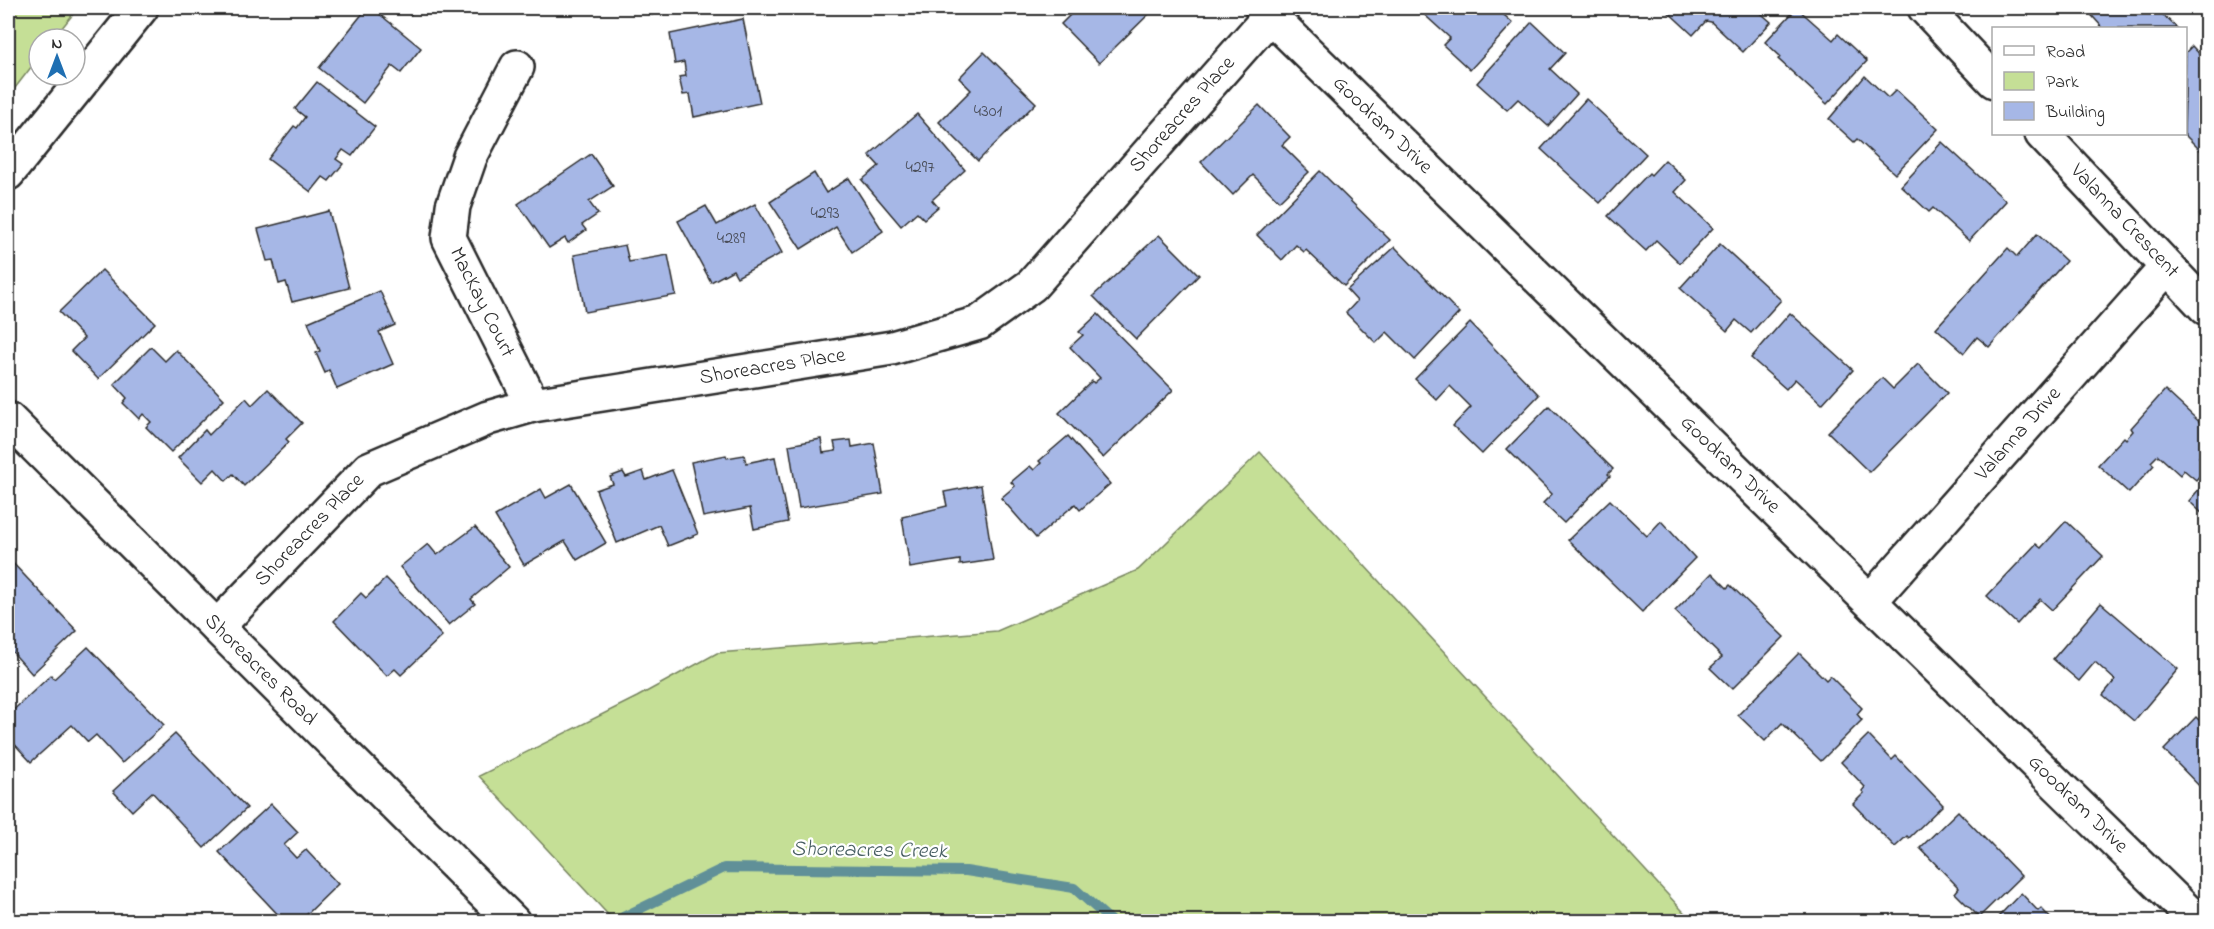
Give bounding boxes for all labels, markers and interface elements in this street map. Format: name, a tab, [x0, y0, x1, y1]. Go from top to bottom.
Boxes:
north arrow	[27, 27, 87, 87]
legend	[1992, 27, 2187, 135]
text: N	[52, 32, 63, 56]
text: Road	[2046, 40, 2085, 66]
street label: Shoreacres Place	[1122, 49, 1243, 180]
street label: Goodram Drive	[1325, 69, 1440, 182]
text: Park	[2046, 70, 2079, 96]
house number: 4301	[974, 99, 1002, 125]
text: Building	[2045, 100, 2105, 127]
house number: 4297	[905, 155, 935, 181]
street label: Valanna Crescent	[2062, 157, 2186, 285]
house number: 4293	[810, 201, 840, 227]
house number: 4289	[717, 226, 746, 252]
street label: MacKay Court	[441, 242, 522, 363]
street label: Shoreacres Place	[697, 341, 848, 393]
street label: Valanna Drive	[1968, 380, 2069, 489]
street label: Goodram Drive	[1673, 409, 1787, 522]
street label: Shoreacres Place	[248, 466, 372, 594]
street label: Shoreacres Road	[197, 607, 324, 733]
street label: Goodram Drive	[2021, 748, 2135, 861]
water label: Shoreacres Creek	[791, 834, 949, 868]

